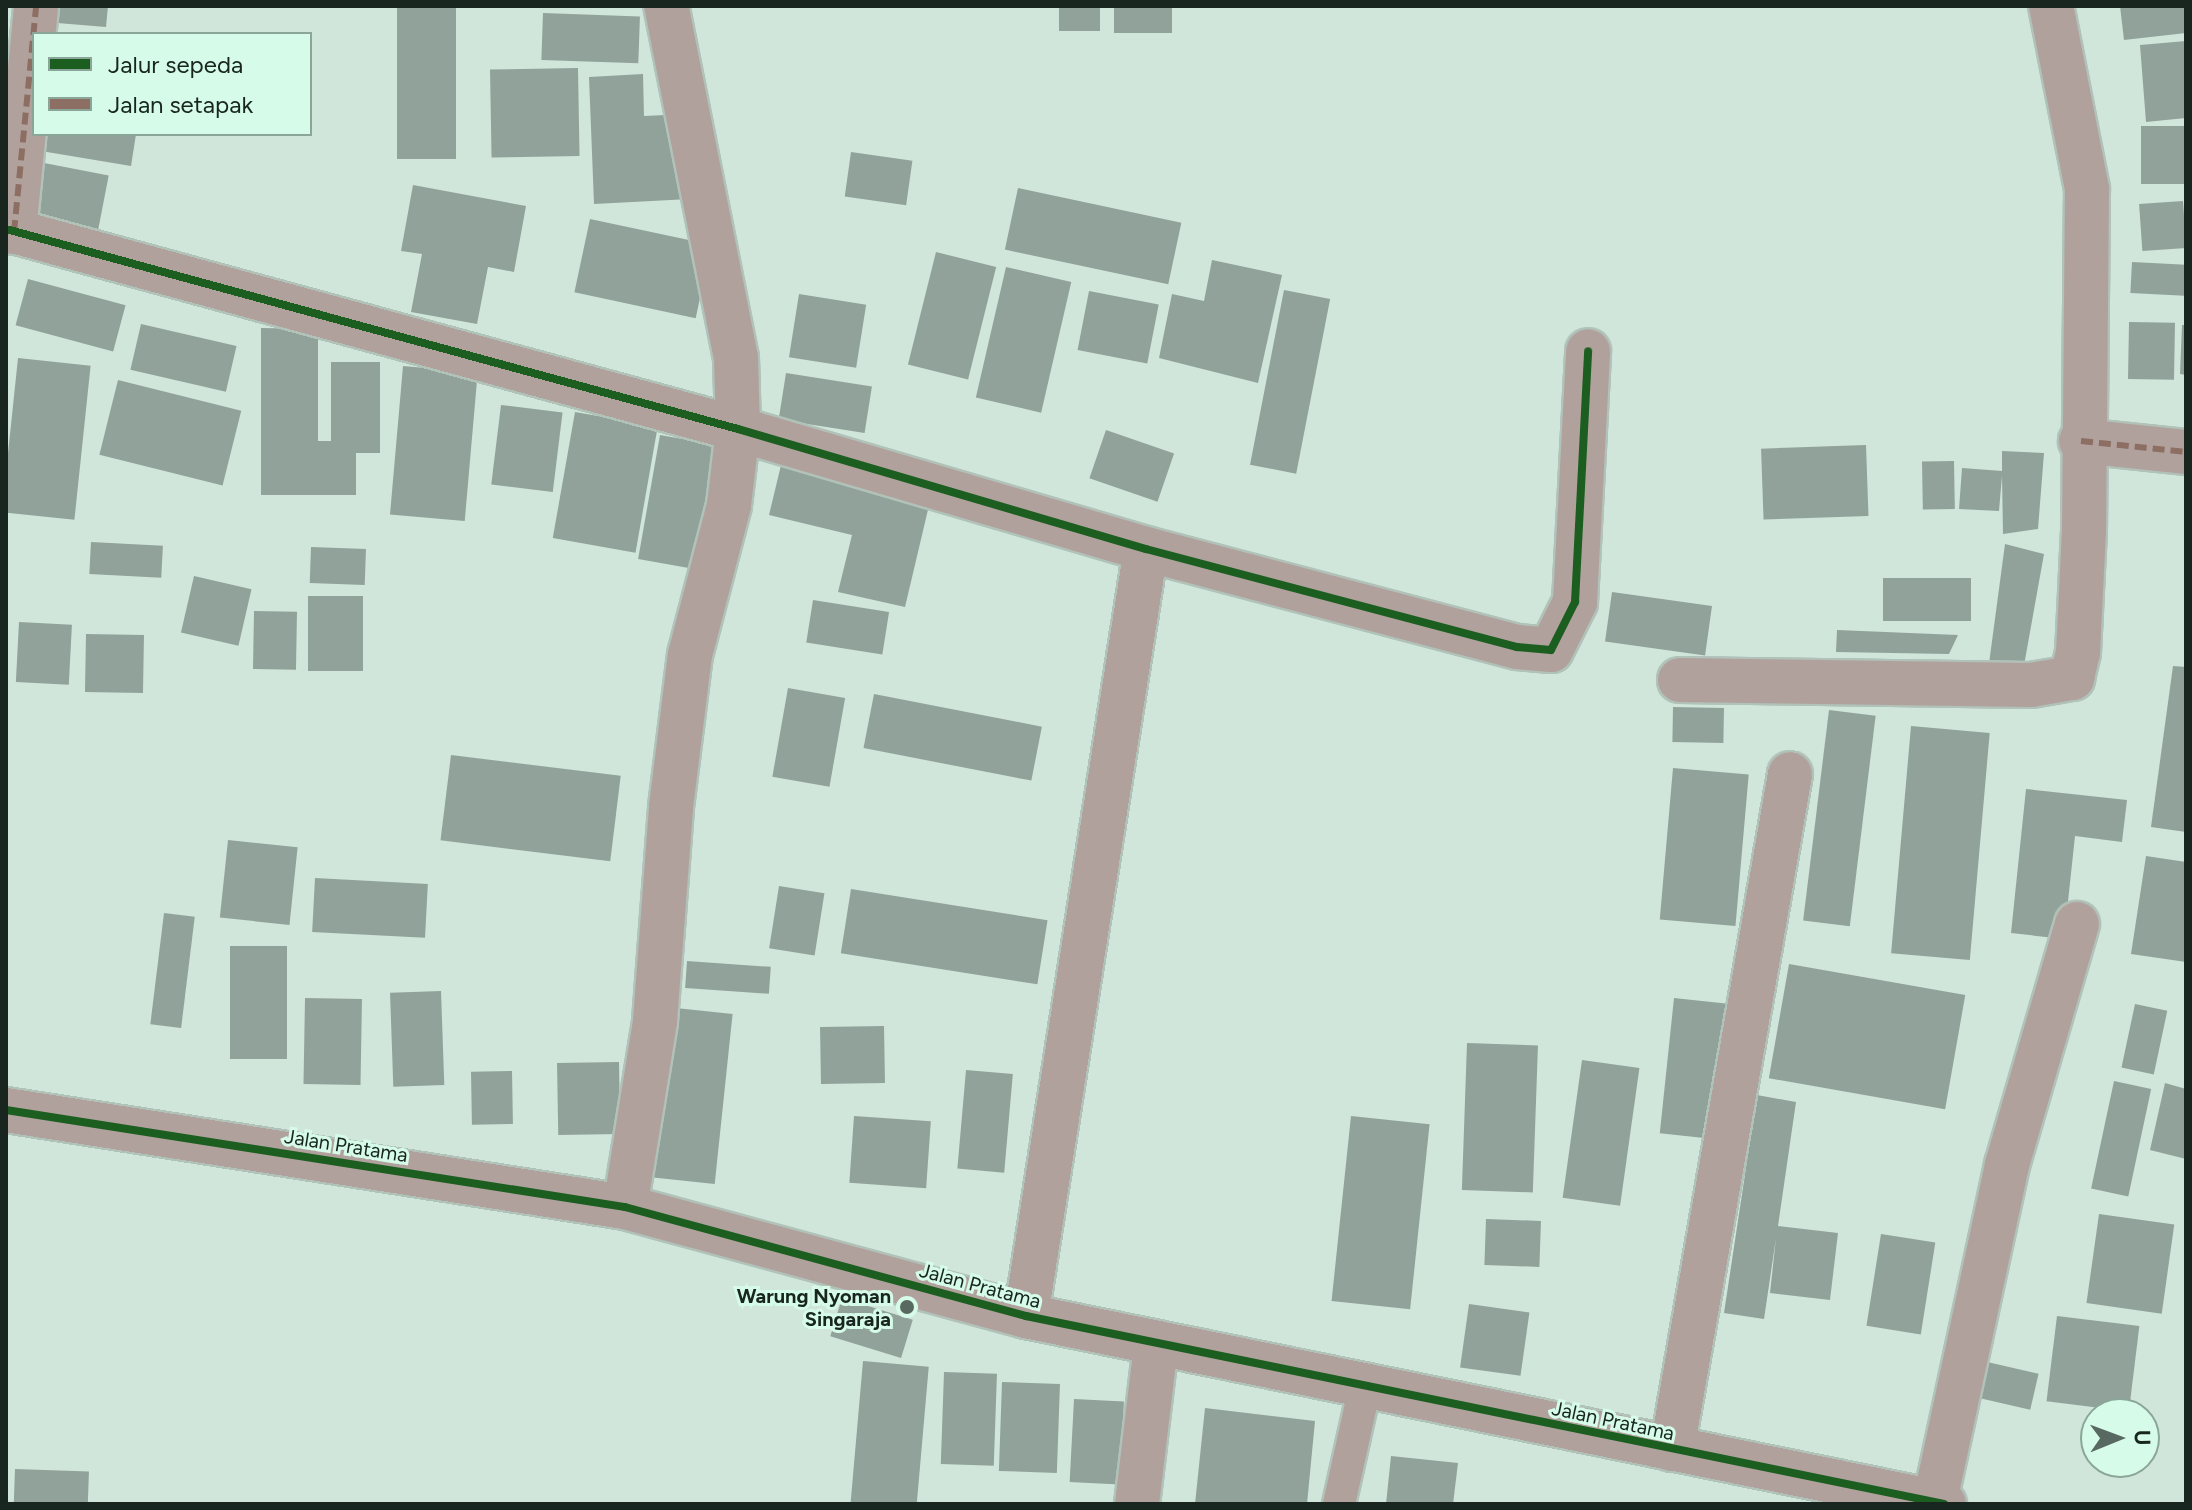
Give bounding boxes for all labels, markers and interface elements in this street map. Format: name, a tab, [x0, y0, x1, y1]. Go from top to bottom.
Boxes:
legend	[32, 32, 312, 136]
text: Jalur sepeda	[108, 50, 243, 79]
text: Jalan setapak	[108, 90, 253, 119]
street label: Jalan Pratama	[283, 1124, 409, 1168]
street label: Jalan Pratama	[917, 1258, 1043, 1314]
place label: Warung Nyoman Singaraja	[737, 1284, 891, 1331]
marker: Warung Nyoman Singaraja	[898, 1298, 916, 1316]
street label: Jalan Pratama	[1550, 1396, 1676, 1446]
north arrow	[2080, 1398, 2160, 1478]
text: U	[2129, 1430, 2156, 1446]

